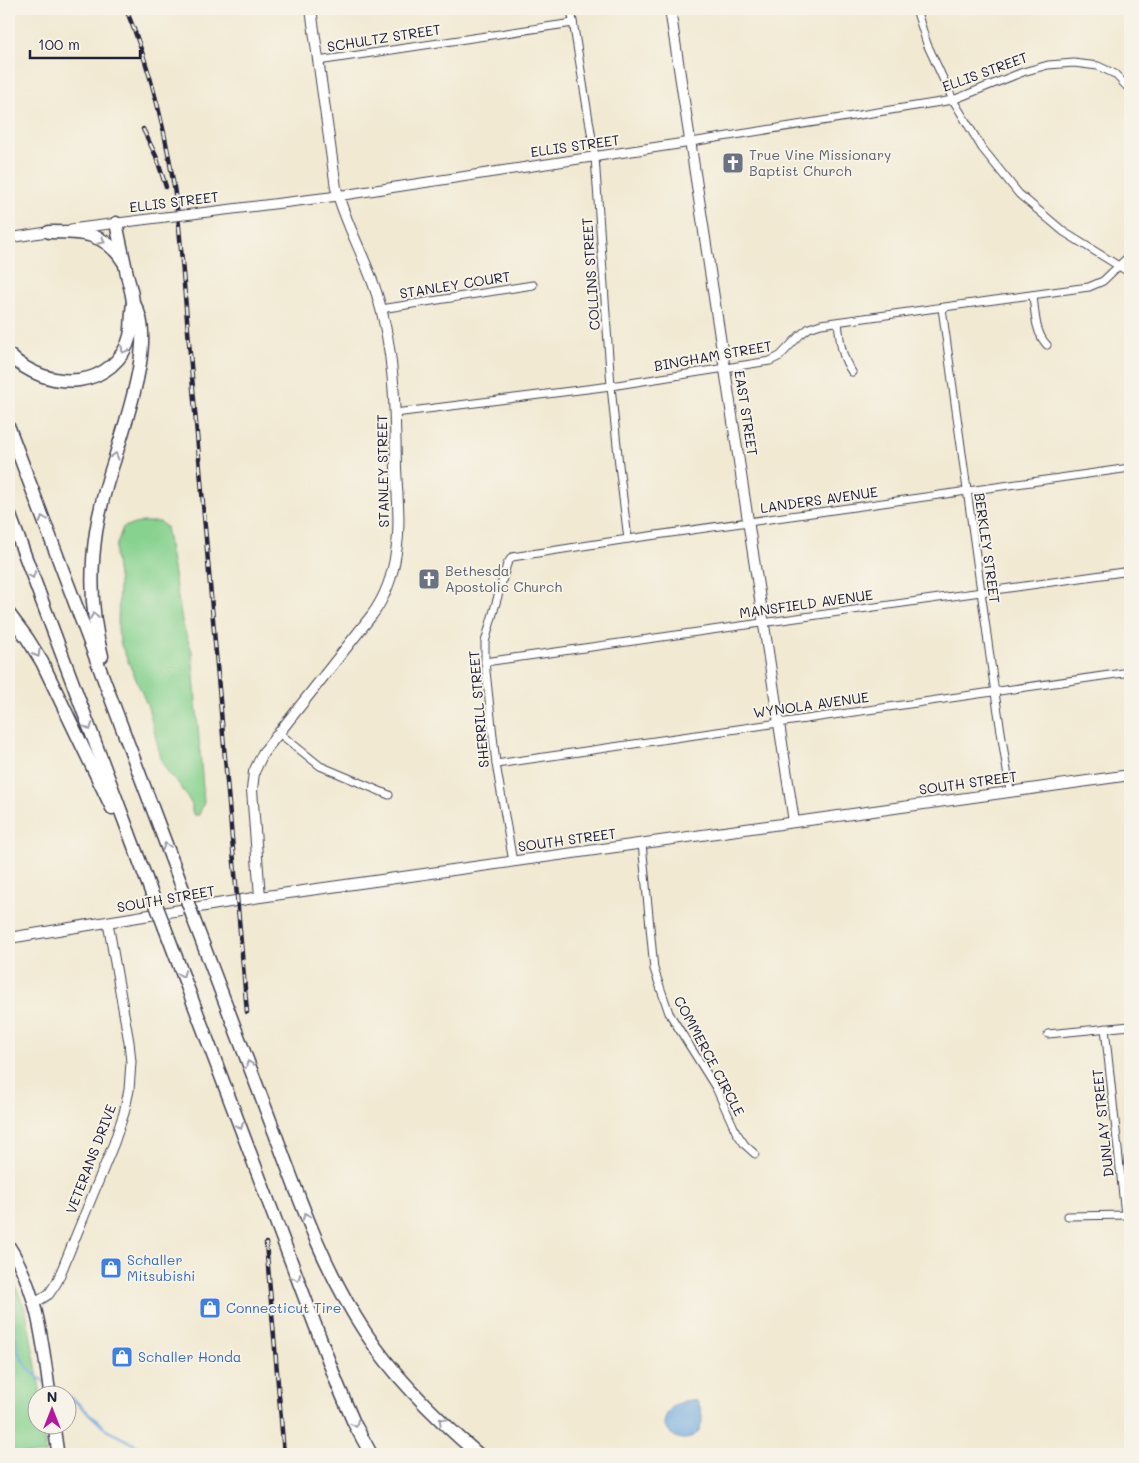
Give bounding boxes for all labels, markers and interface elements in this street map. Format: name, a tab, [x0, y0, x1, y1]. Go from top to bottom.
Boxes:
street label: SCHULTZ STREET	[326, 19, 442, 56]
scale bar	[30, 28, 140, 60]
text: 100 m	[38, 34, 80, 54]
street label: ELLIS STREET	[939, 47, 1030, 96]
street label: ELLIS STREET	[529, 130, 621, 161]
place label: True Vine Missionary Baptist Church	[749, 145, 891, 180]
church icon: True Vine Missionary Baptist Church	[721, 151, 745, 175]
street label: ELLIS STREET	[128, 187, 220, 216]
street label: COLLINS STREET	[577, 217, 604, 331]
one-way arrow	[96, 234, 105, 244]
street label: STANLEY COURT	[398, 266, 512, 303]
street label: BINGHAM STREET	[652, 336, 774, 375]
one-way arrow	[120, 345, 130, 354]
street label: EAST STREET	[730, 369, 763, 457]
street label: STANLEY STREET	[372, 414, 393, 528]
one-way arrow	[109, 451, 120, 460]
street label: LANDERS AVENUE	[759, 482, 879, 517]
street label: BERKLEY STREET	[970, 491, 1005, 605]
one-way arrow	[39, 515, 49, 524]
place label: Bethesda Apostolic Church	[445, 561, 562, 596]
church icon: Bethesda Apostolic Church	[417, 567, 441, 591]
one-way arrow	[26, 570, 36, 579]
street label: MANSFIELD AVENUE	[738, 585, 874, 622]
one-way arrow	[89, 611, 100, 619]
one-way arrow	[31, 648, 41, 657]
street label: SHERRILL STREET	[464, 649, 493, 768]
street label: WYNOLA AVENUE	[752, 687, 870, 722]
one-way arrow	[83, 722, 93, 731]
street label: SOUTH STREET	[918, 766, 1018, 799]
street label: SOUTH STREET	[517, 823, 617, 856]
one-way arrow	[162, 842, 172, 851]
street label: SOUTH STREET	[115, 881, 217, 916]
one-way arrow	[176, 969, 186, 978]
street label: COMMERCE CIRCLE	[670, 992, 749, 1119]
one-way arrow	[244, 1060, 255, 1069]
street label: DUNLAY STREET	[1087, 1068, 1118, 1178]
street label: VETERANS DRIVE	[61, 1101, 120, 1216]
one-way arrow	[234, 1121, 244, 1130]
one-way arrow	[302, 1212, 312, 1221]
place label: Schaller Mitsubishi	[127, 1250, 195, 1285]
shop icon: Schaller Mitsubishi	[99, 1256, 123, 1280]
one-way arrow	[291, 1273, 301, 1282]
shop icon: Connecticut Tire	[198, 1296, 222, 1320]
place label: Connecticut Tire	[226, 1298, 341, 1317]
shop icon: Schaller Honda	[110, 1345, 134, 1369]
place label: Schaller Honda	[138, 1347, 242, 1366]
north arrow	[28, 1386, 78, 1436]
text: N	[47, 1387, 57, 1406]
one-way arrow	[439, 1418, 448, 1427]
one-way arrow	[349, 1419, 359, 1428]

